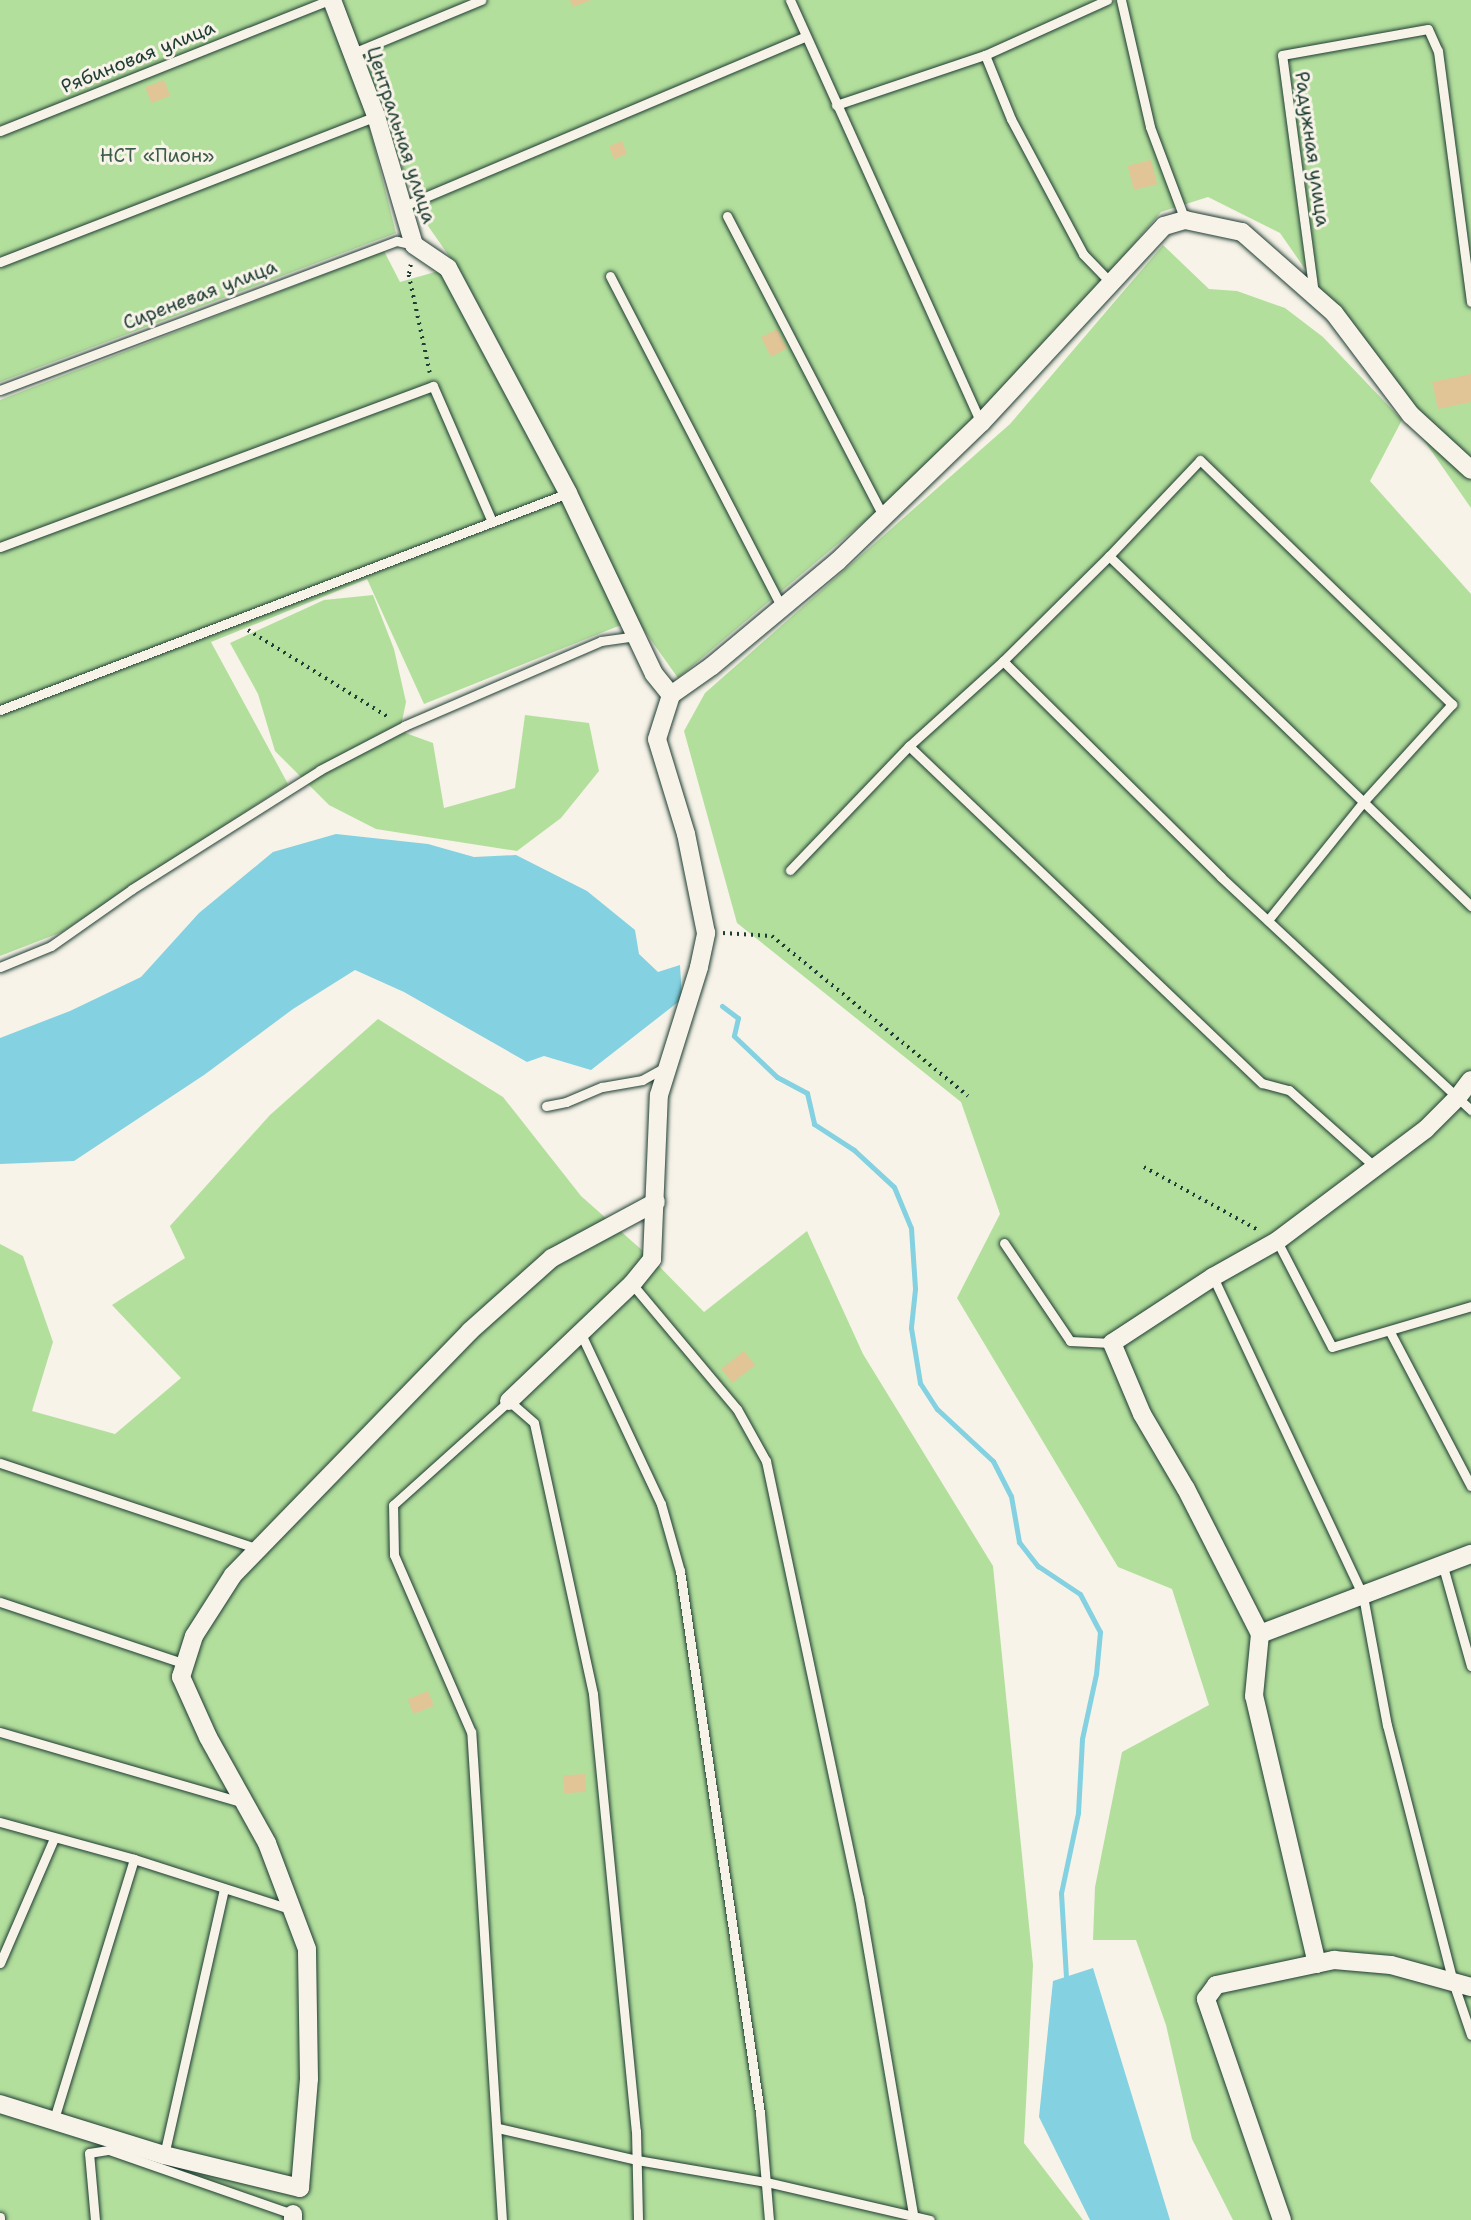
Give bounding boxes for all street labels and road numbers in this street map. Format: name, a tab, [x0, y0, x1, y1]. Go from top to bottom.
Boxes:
street label: Рябиновая улица	[58, 16, 218, 98]
street label: Центральная улица	[362, 44, 440, 226]
street label: Радужная улица	[1290, 70, 1334, 228]
street label: Сиреневая улица	[120, 255, 280, 335]

